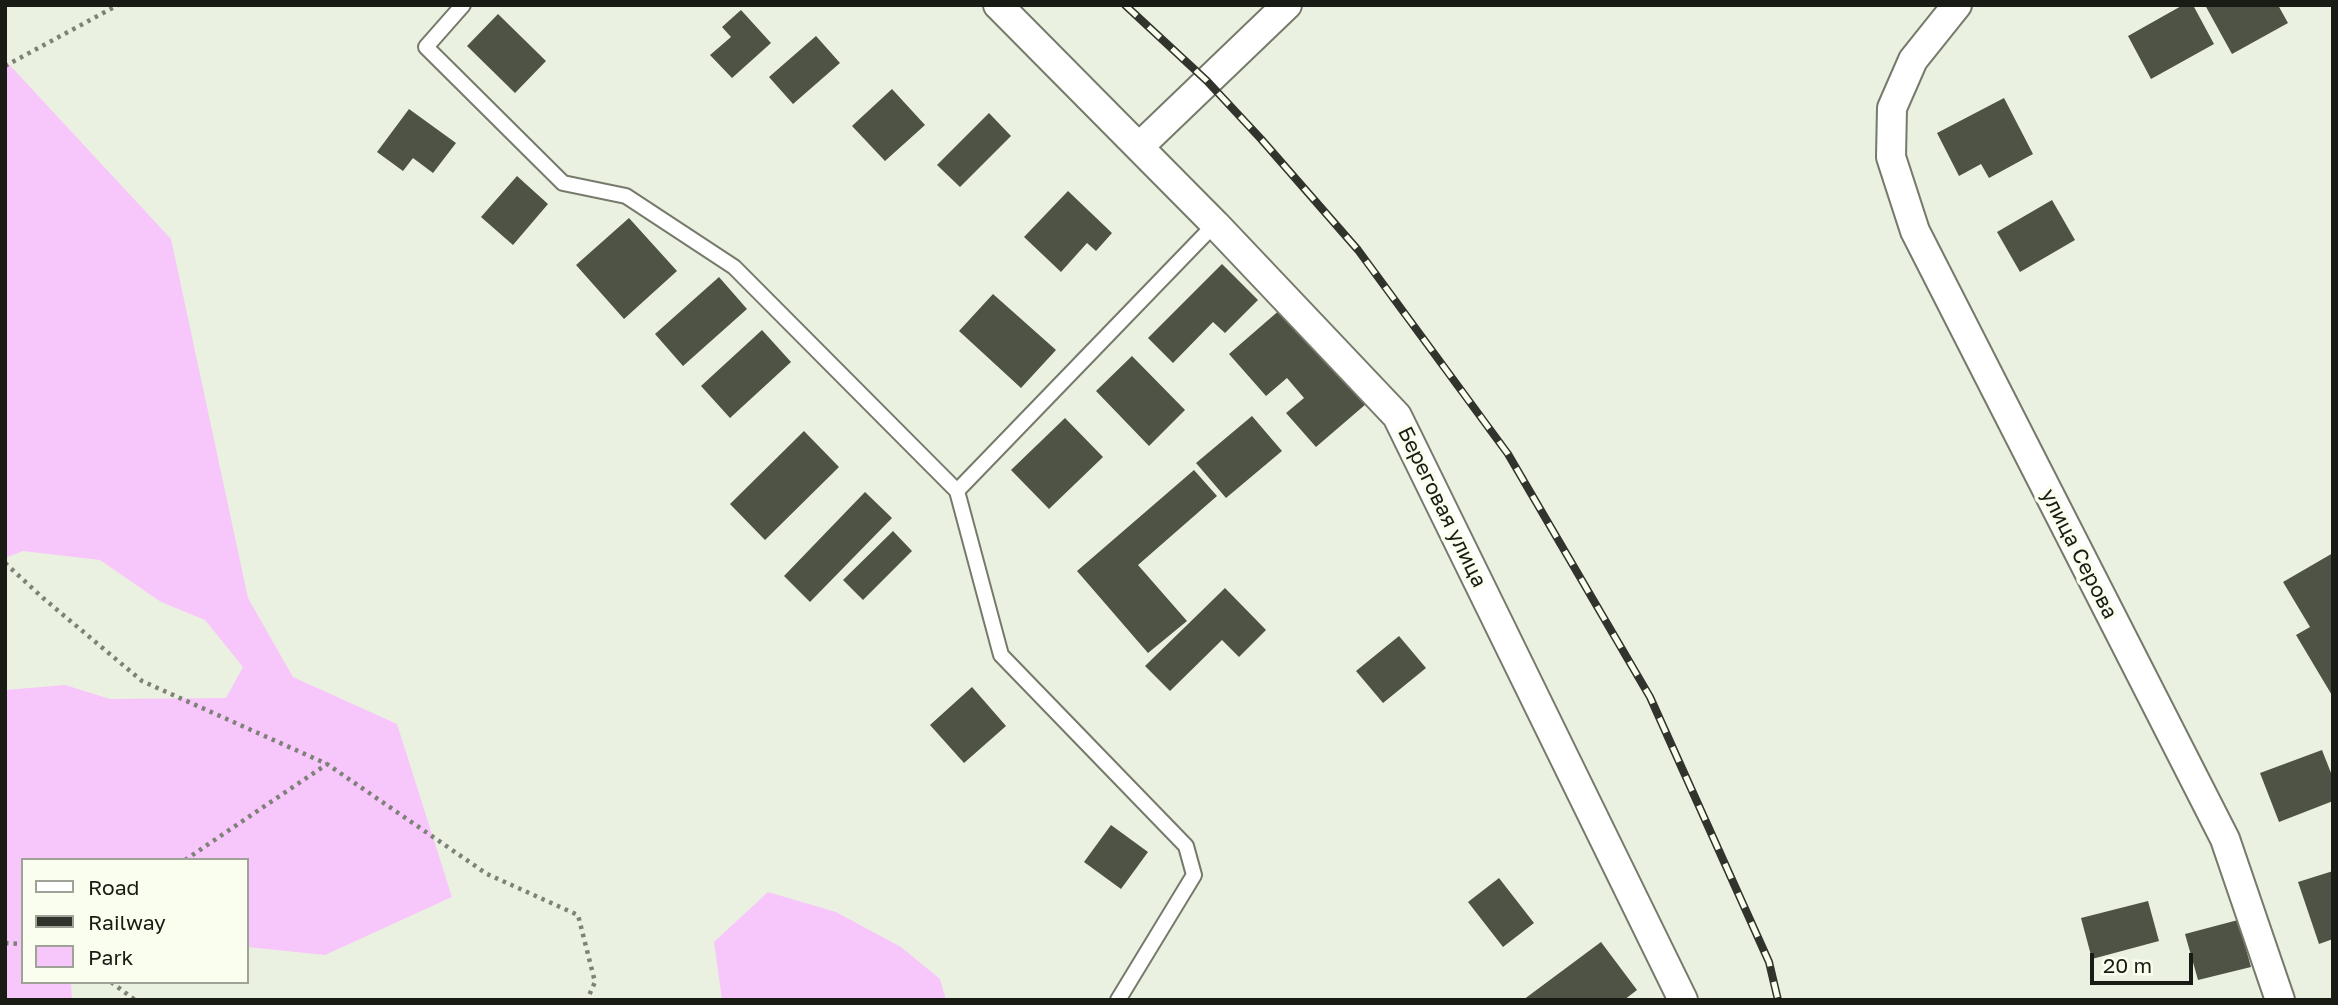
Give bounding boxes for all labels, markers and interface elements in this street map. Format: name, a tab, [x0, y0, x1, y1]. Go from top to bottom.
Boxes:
street label: Береговая улица	[1392, 422, 1492, 592]
street label: улица Серова	[2035, 485, 2123, 623]
legend	[21, 858, 248, 984]
text: Road	[88, 874, 139, 900]
text: Railway	[88, 909, 166, 935]
scale bar	[2093, 939, 2196, 983]
text: Park	[88, 944, 133, 970]
text: 20 m	[2103, 952, 2152, 978]

